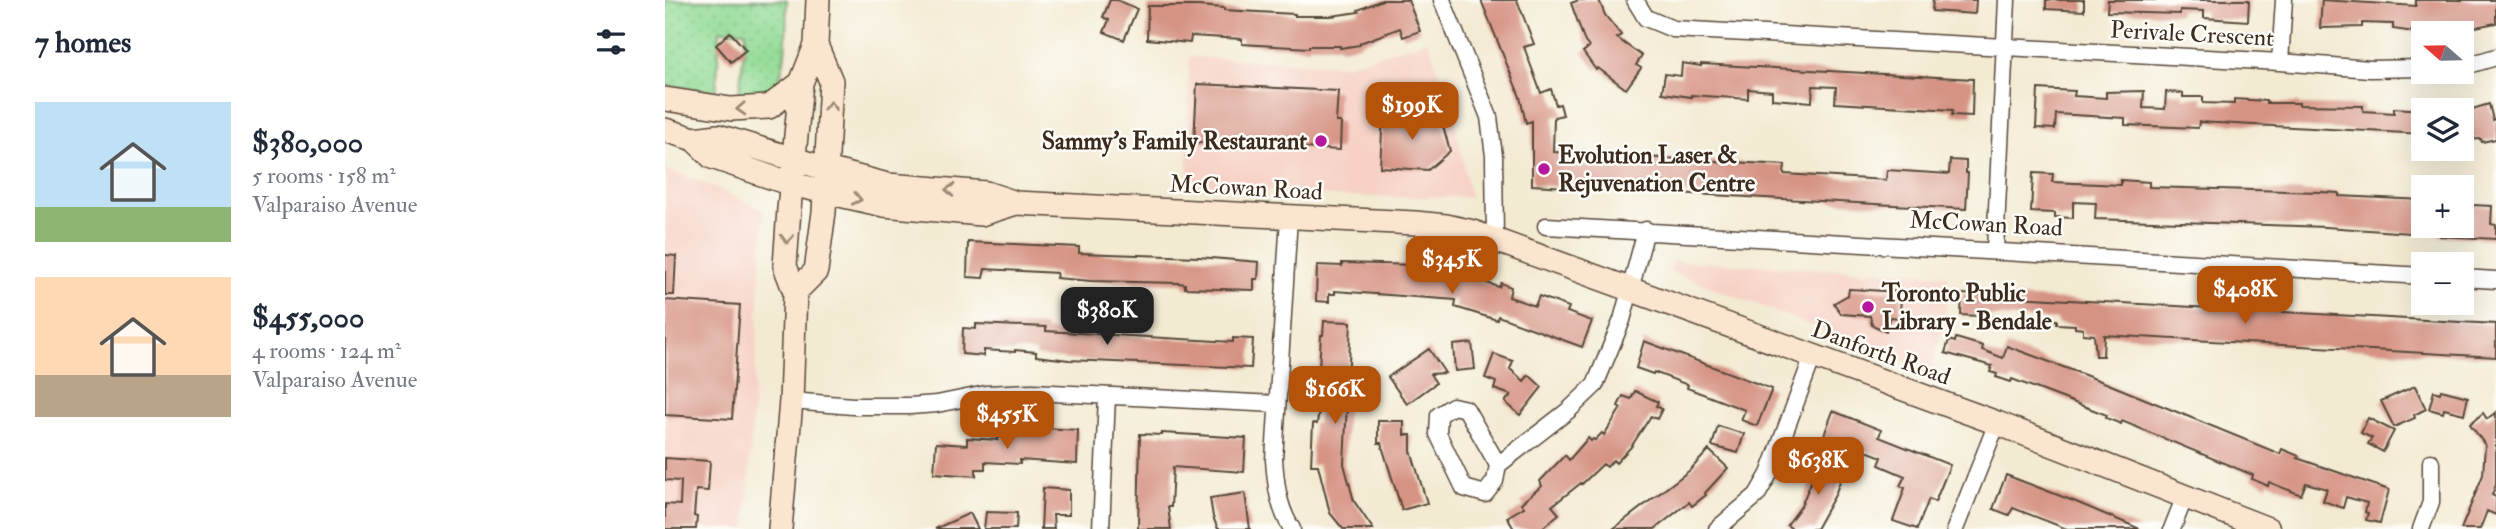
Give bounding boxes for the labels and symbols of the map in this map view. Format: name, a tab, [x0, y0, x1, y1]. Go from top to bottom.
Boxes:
street label: Perivale Crescent	[2109, 14, 2275, 54]
north arrow	[2411, 21, 2475, 84]
pin: $199K	[1363, 82, 1461, 142]
one-way arrow	[822, 100, 837, 111]
one-way arrow	[735, 101, 746, 116]
place label: Sammy's Family Restaurant	[1042, 126, 1307, 157]
marker: Sammy's Family Restaurant	[1313, 133, 1329, 149]
place label: Evolution Laser & Rejuvenation Centre	[1558, 140, 1755, 199]
marker: Evolution Laser & Rejuvenation Centre	[1536, 161, 1552, 177]
street label: McCowan Road	[1168, 169, 1324, 208]
one-way arrow	[944, 183, 955, 198]
one-way arrow	[851, 191, 863, 206]
street label: McCowan Road	[1908, 205, 2064, 244]
one-way arrow	[780, 233, 795, 244]
pin: $345K	[1403, 236, 1501, 296]
pin: $408K	[2196, 266, 2294, 326]
place label: Toronto Public Library - Bendale	[1881, 278, 2052, 337]
pin: $380K	[1058, 288, 1156, 347]
marker: Toronto Public Library - Bendale	[1860, 299, 1876, 315]
street label: Danforth Road	[1807, 314, 1955, 393]
pin: $166K	[1286, 366, 1384, 426]
pin: $455K	[958, 392, 1056, 451]
pin: $638K	[1769, 438, 1867, 497]

